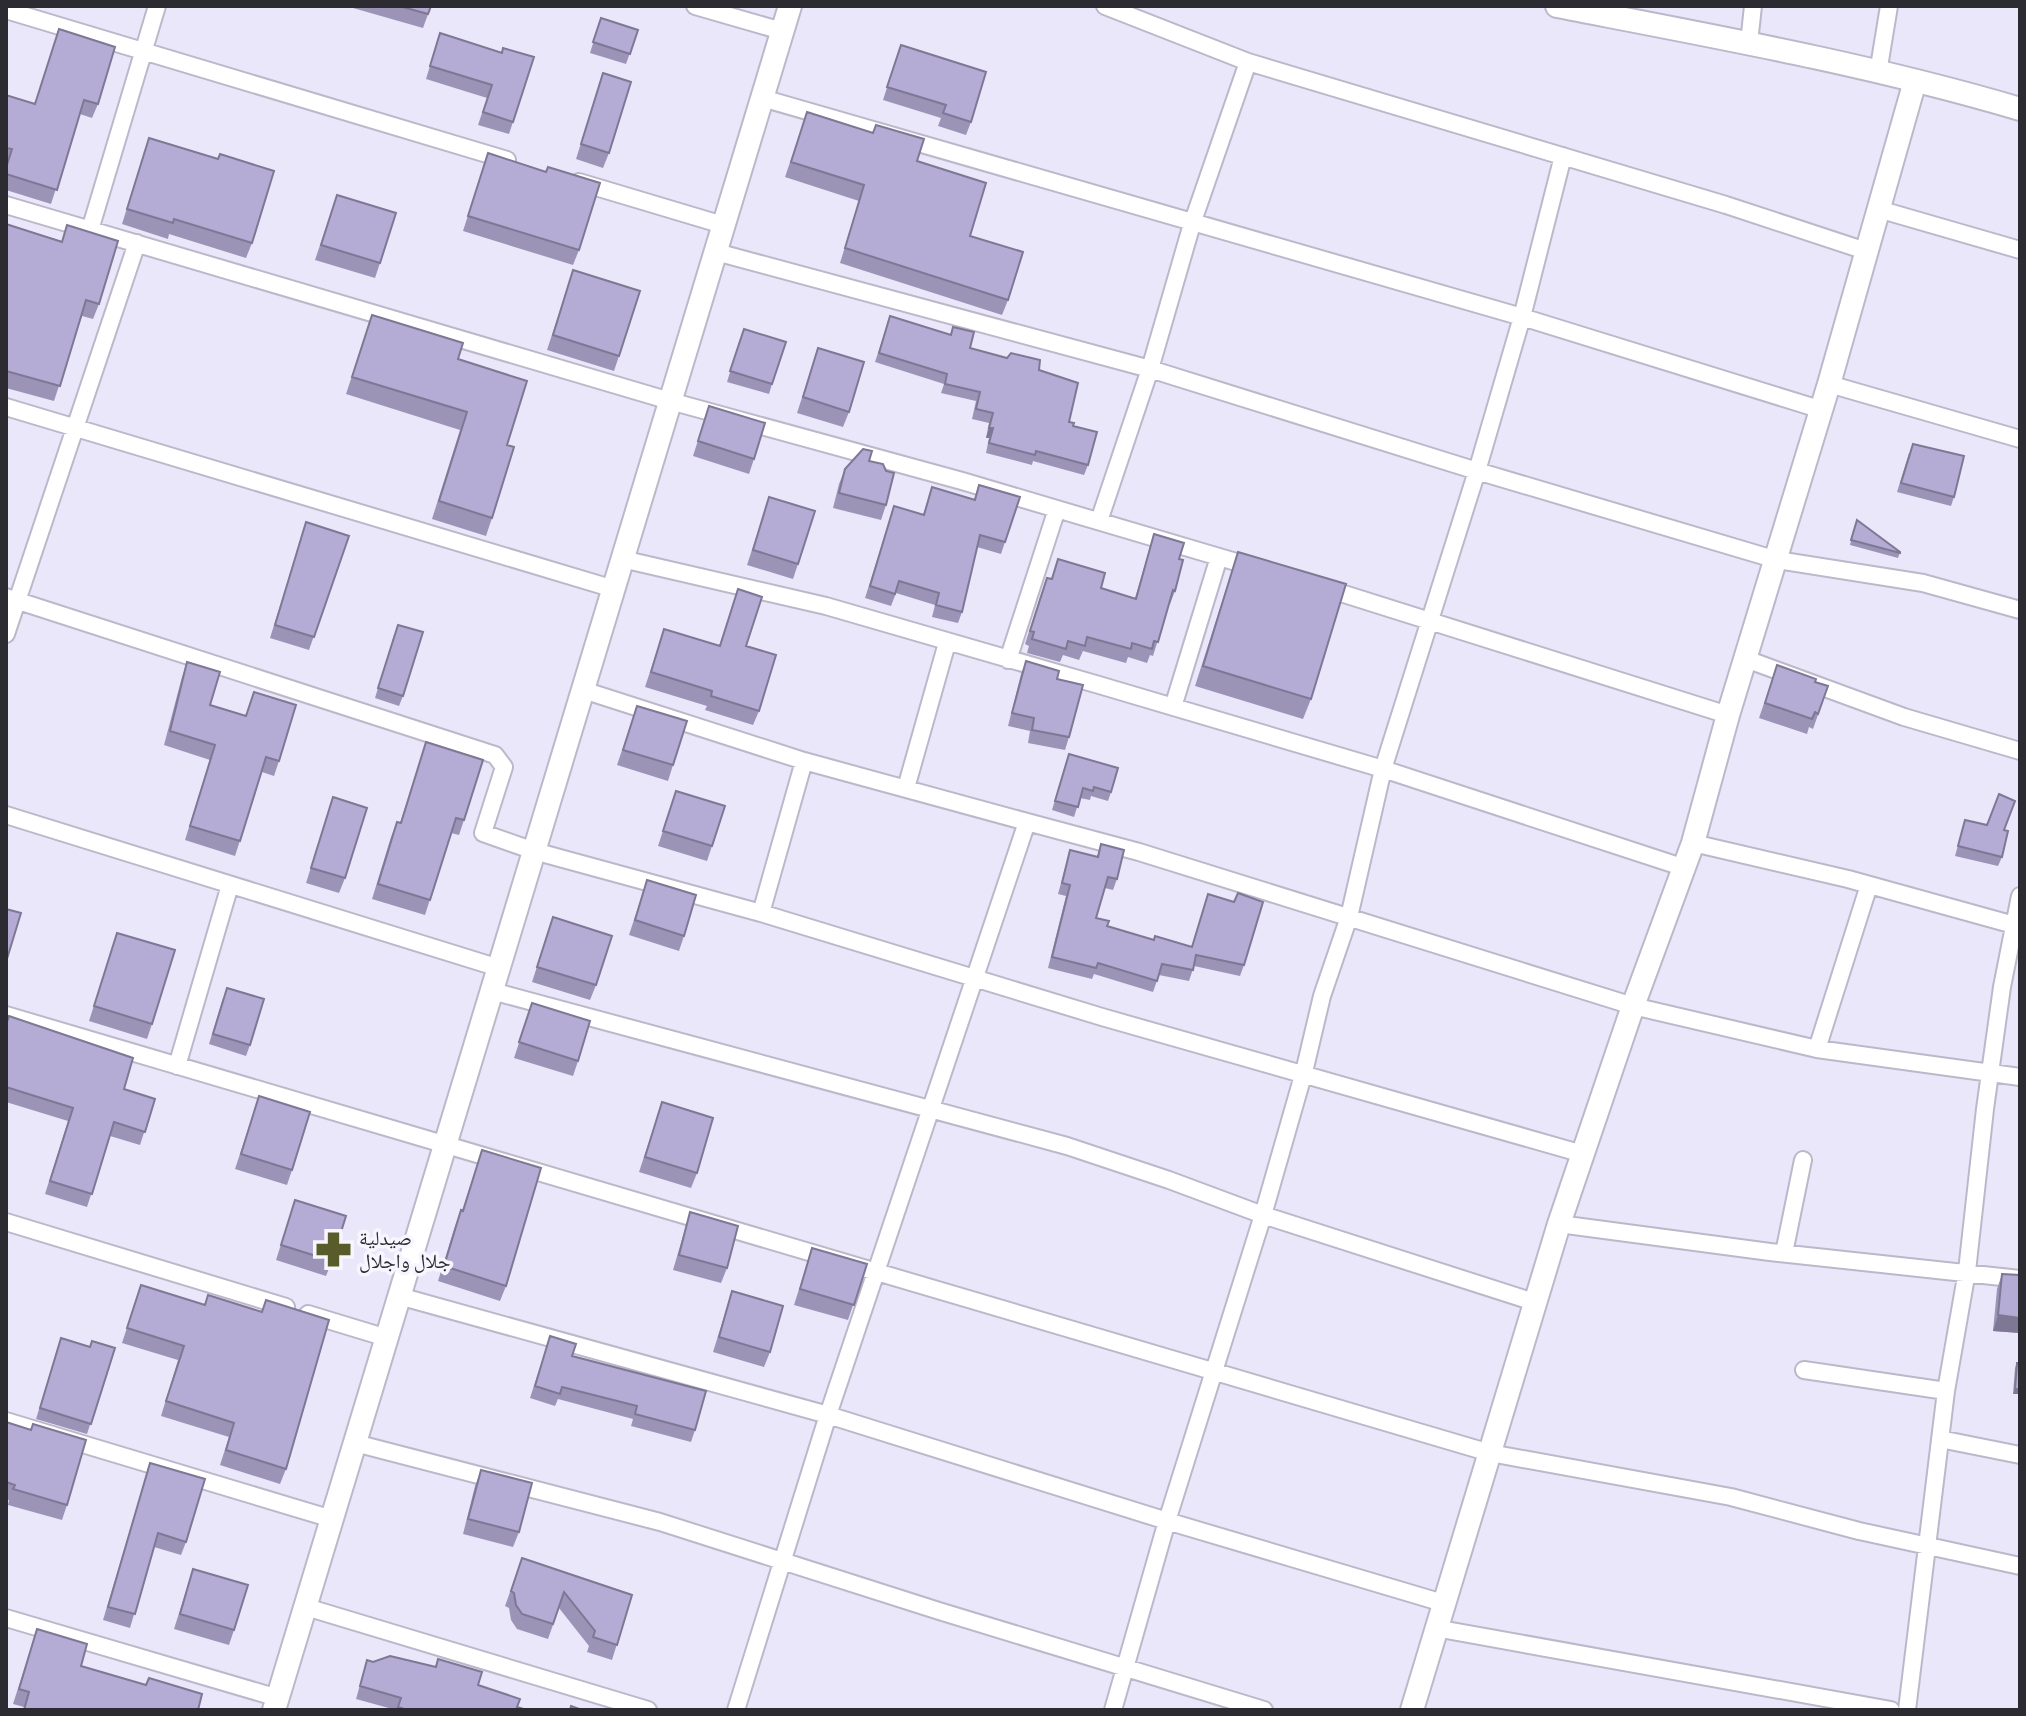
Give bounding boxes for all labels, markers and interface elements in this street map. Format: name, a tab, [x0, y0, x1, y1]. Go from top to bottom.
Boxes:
place label: صيدلية جلال واجلال	[359, 1227, 451, 1273]
pharmacy icon: صيدلية جلال واجلال	[314, 1231, 352, 1269]

